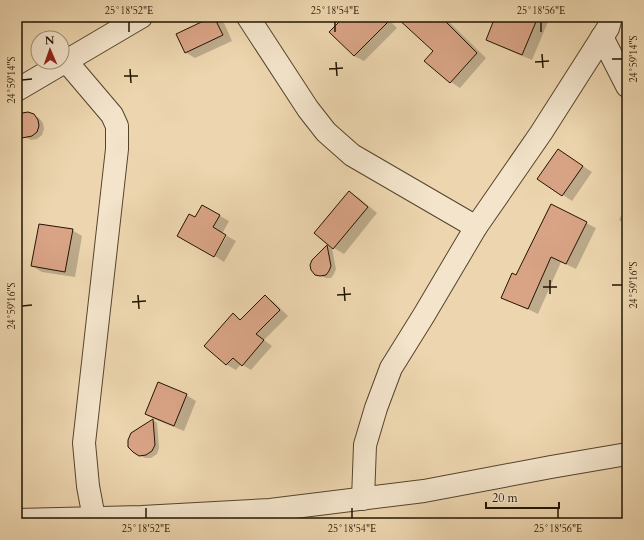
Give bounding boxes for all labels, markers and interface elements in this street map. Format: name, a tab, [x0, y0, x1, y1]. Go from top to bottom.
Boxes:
text: 25°18'52"E	[105, 4, 153, 18]
text: 25°18'54"E	[311, 4, 359, 18]
text: 25°18'56"E	[517, 4, 565, 18]
north arrow	[30, 30, 70, 70]
text: N	[45, 33, 55, 48]
text: 24°59'14"S	[627, 35, 641, 83]
text: 24°59'14"S	[5, 56, 19, 104]
text: 24°59'16"S	[627, 261, 641, 309]
text: 24°59'16"S	[5, 282, 19, 330]
scale bar	[486, 484, 559, 510]
text: 20 m	[492, 490, 519, 506]
text: 25°18'52"E	[122, 522, 170, 536]
text: 25°18'54"E	[328, 522, 376, 536]
text: 25°18'56"E	[534, 522, 582, 536]

